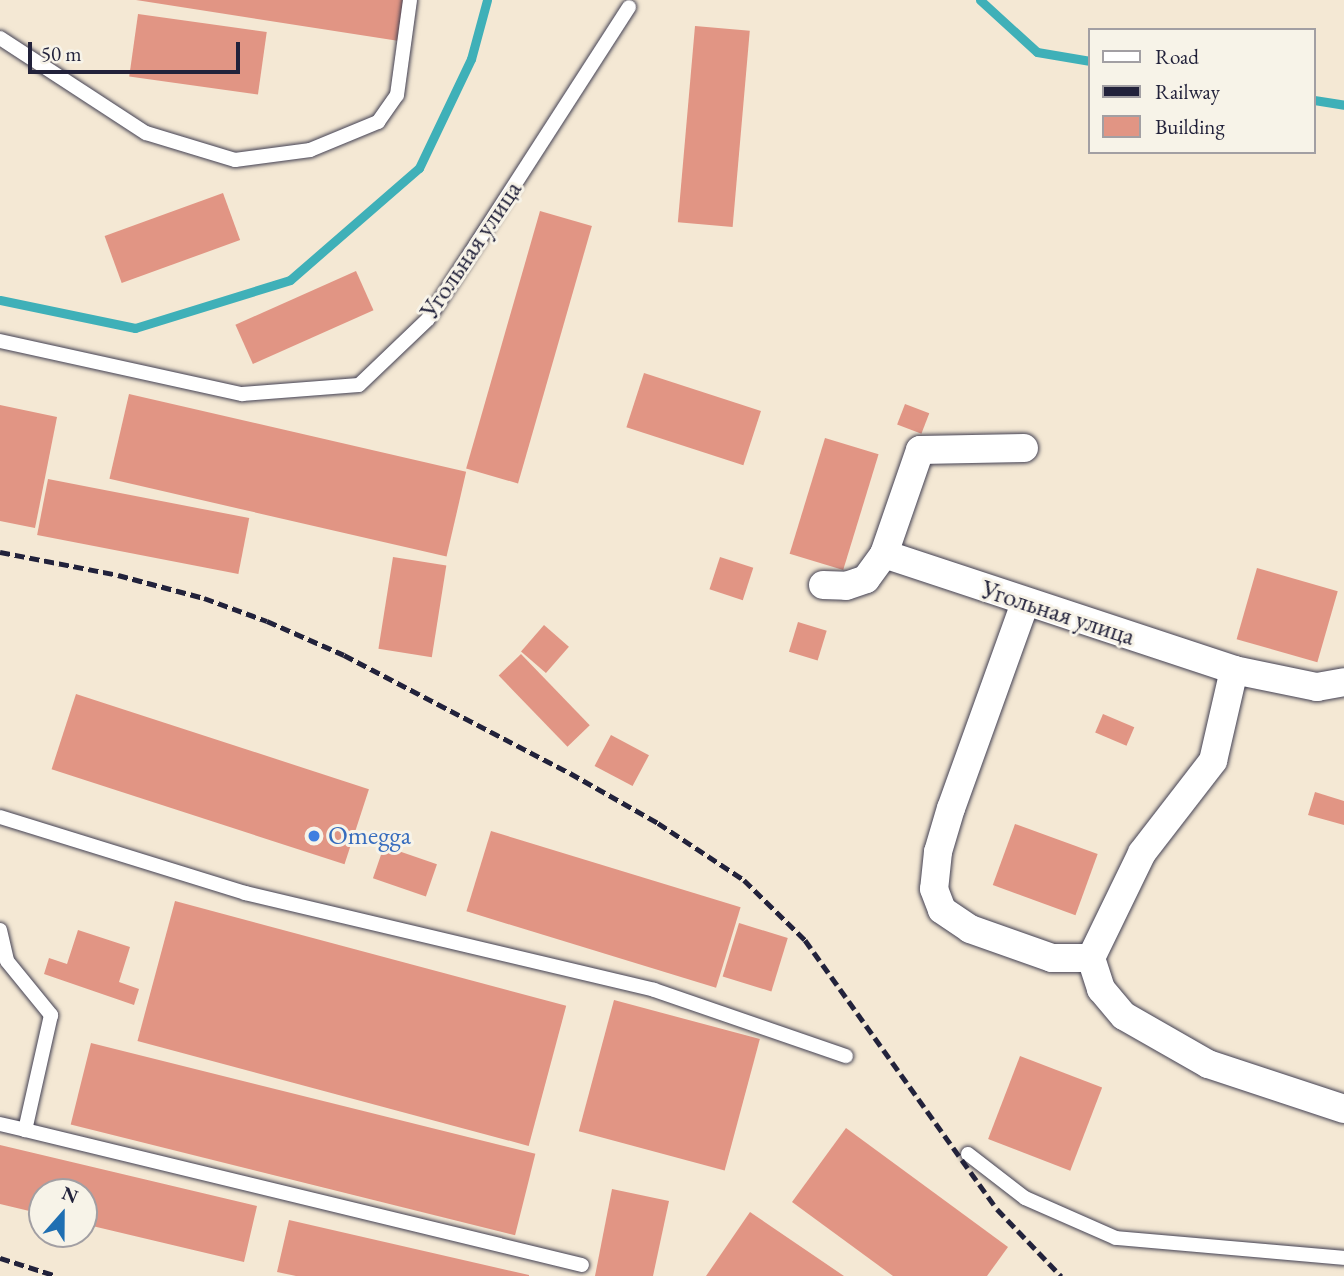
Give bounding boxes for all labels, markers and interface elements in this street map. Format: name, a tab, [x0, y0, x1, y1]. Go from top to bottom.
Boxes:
scale bar	[32, 28, 243, 72]
legend	[1088, 28, 1316, 154]
text: 50 m	[41, 40, 82, 67]
text: Road	[1155, 43, 1199, 70]
text: Railway	[1155, 78, 1220, 105]
text: Building	[1155, 113, 1225, 140]
street label: Угольная улица	[413, 175, 529, 325]
street label: Угольная улица	[977, 573, 1139, 653]
place label: Omegga	[328, 820, 411, 852]
marker: Omegga	[306, 828, 322, 844]
north arrow	[28, 1178, 98, 1248]
text: N	[58, 1180, 82, 1209]

